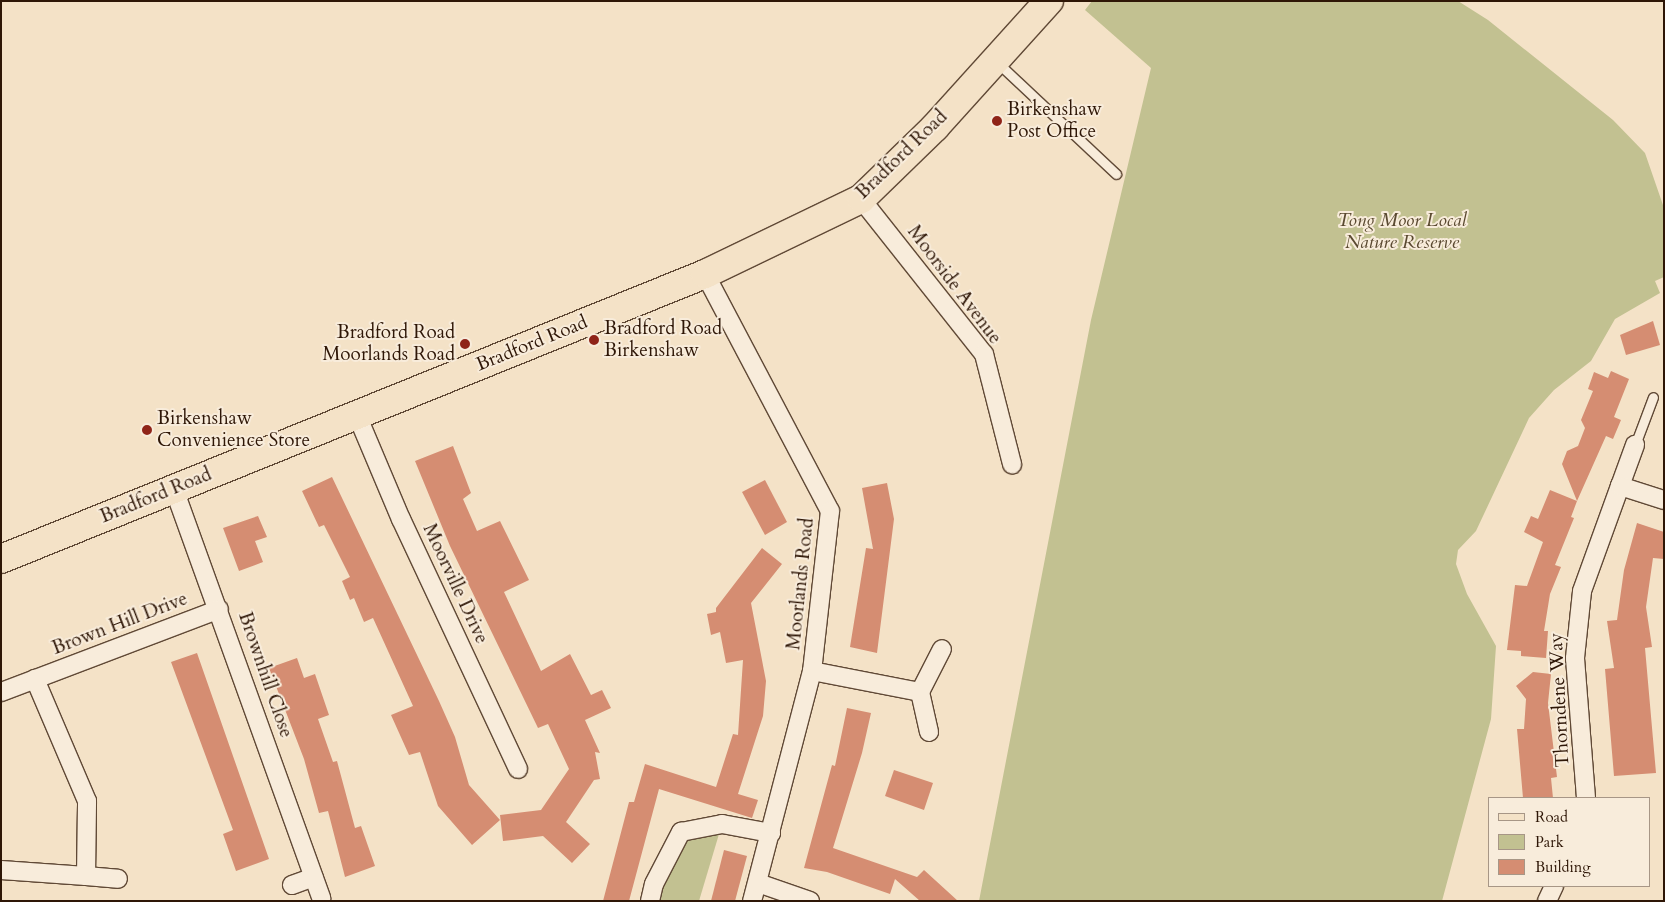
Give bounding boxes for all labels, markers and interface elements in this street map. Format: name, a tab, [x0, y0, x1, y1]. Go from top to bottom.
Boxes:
place label: Birkenshaw Post Office	[1007, 99, 1102, 143]
street label: Bradford Road	[852, 106, 952, 204]
marker: Birkenshaw Post Office	[991, 115, 1003, 127]
park label: Tong Moor Local Nature Reserve	[1337, 210, 1467, 254]
street label: Moorside Avenue	[902, 221, 1006, 349]
street label: Bradford Road	[473, 311, 591, 377]
place label: Bradford Road Birkenshaw	[604, 318, 722, 362]
place label: Bradford Road Moorlands Road	[322, 322, 455, 366]
marker: Bradford Road Birkenshaw	[588, 334, 600, 346]
marker: Bradford Road Moorlands Road	[459, 338, 471, 350]
place label: Birkenshaw Convenience Store	[157, 408, 310, 452]
marker: Birkenshaw Convenience Store	[141, 424, 153, 436]
street label: Bradford Road	[97, 463, 215, 529]
street label: Moorlands Road	[783, 517, 819, 651]
street label: Moorville Drive	[417, 520, 493, 648]
street label: Brown Hill Drive	[49, 588, 191, 660]
street label: Brownhill Close	[233, 609, 297, 741]
street label: Thorndene Way	[1545, 632, 1575, 768]
legend	[1488, 797, 1650, 887]
text: Road	[1535, 807, 1568, 827]
text: Park	[1535, 832, 1564, 852]
text: Building	[1535, 857, 1591, 877]

